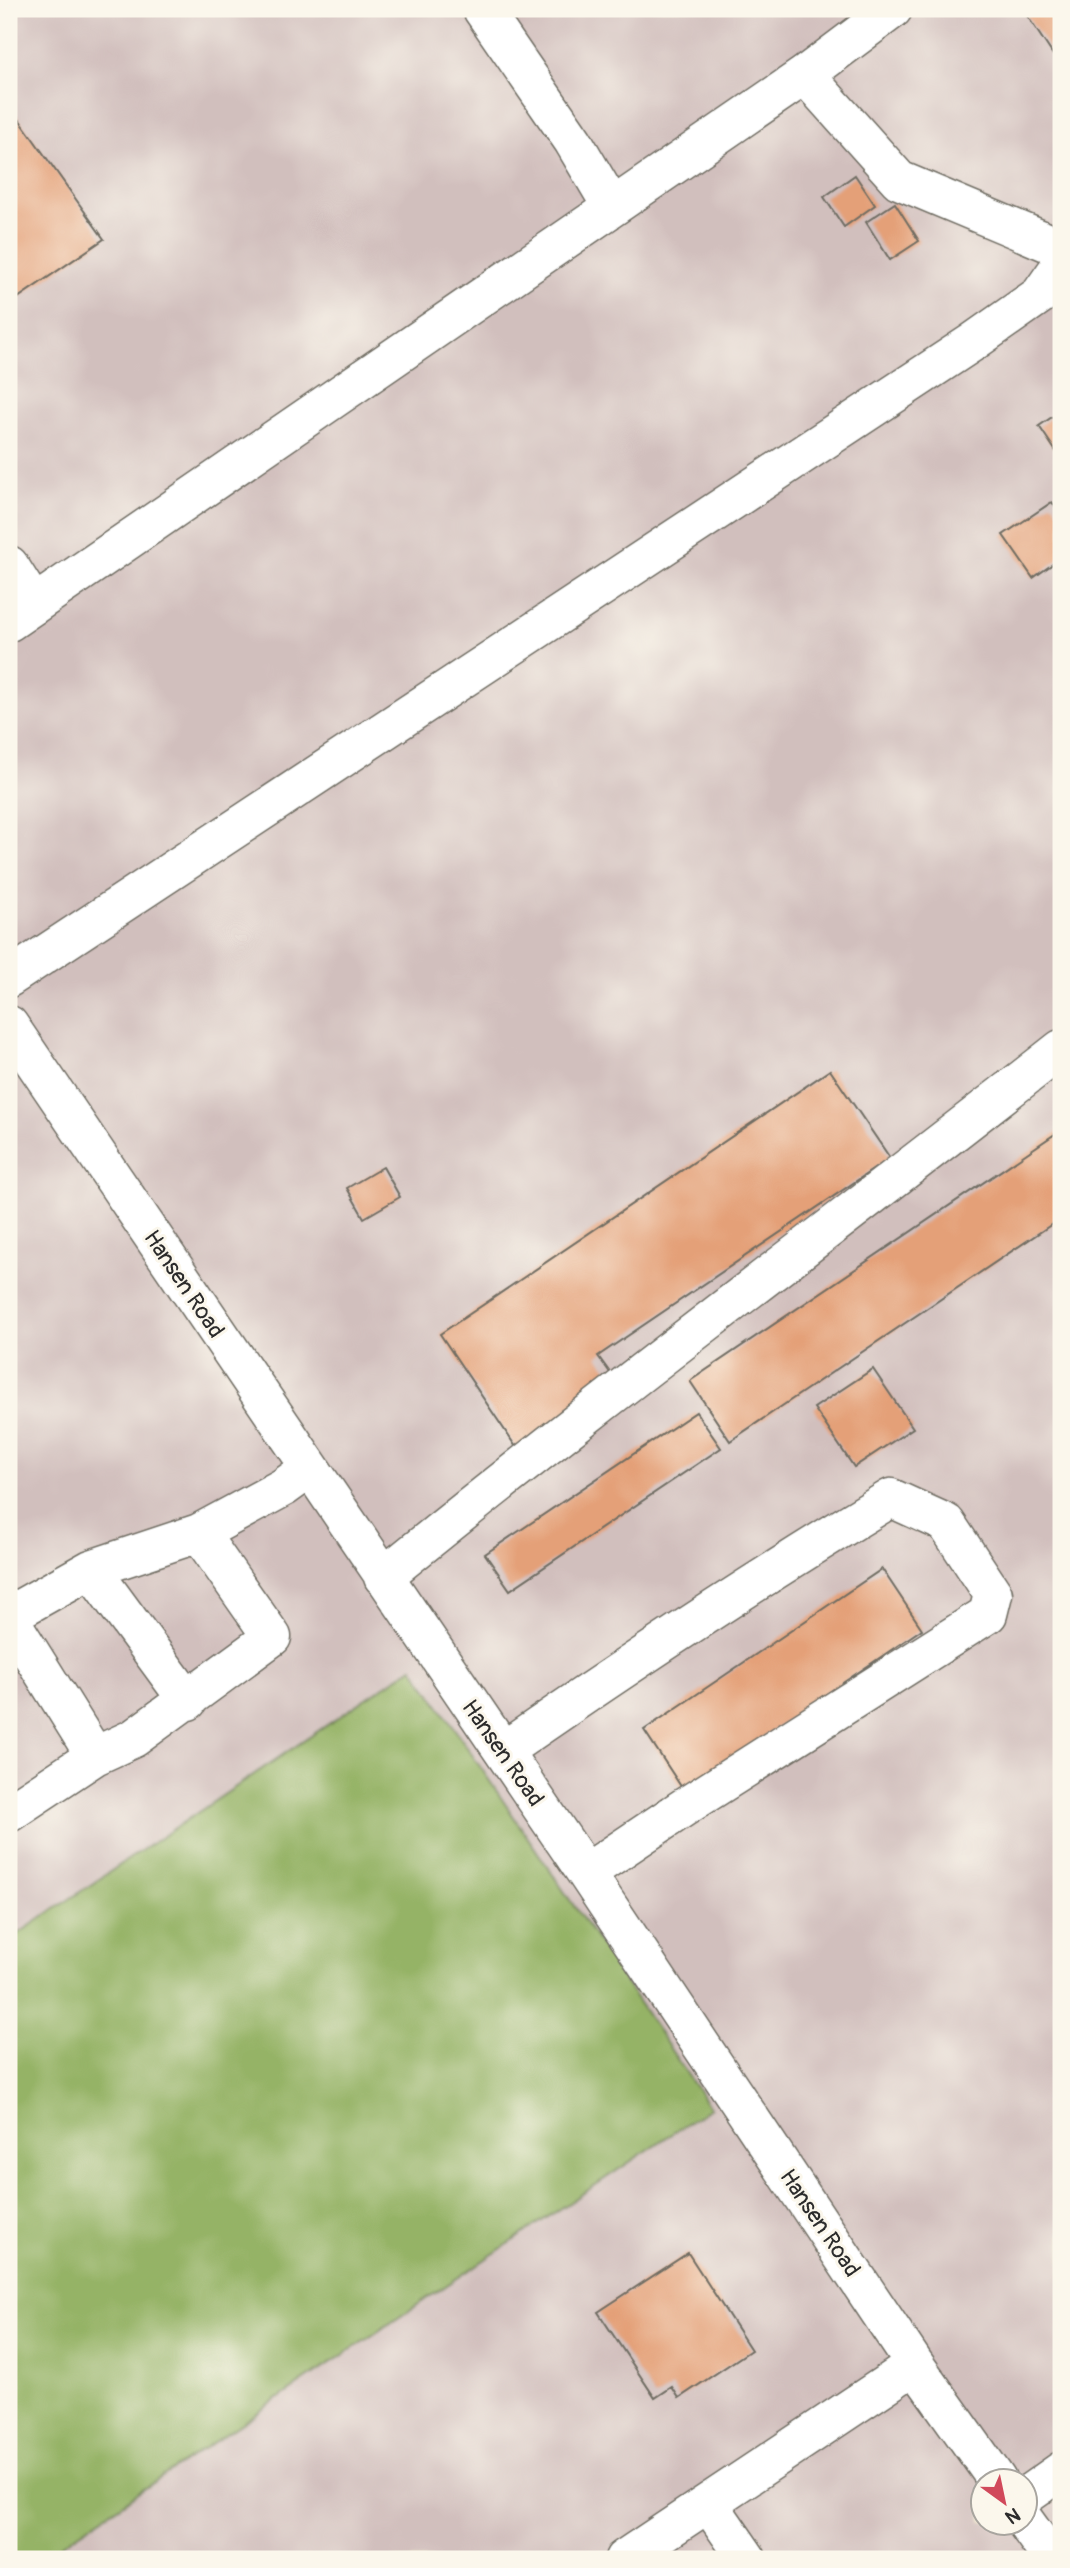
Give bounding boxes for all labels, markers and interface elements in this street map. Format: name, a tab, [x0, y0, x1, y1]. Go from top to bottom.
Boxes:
street label: Hansen Road	[137, 1225, 231, 1343]
street label: Hansen Road	[456, 1694, 550, 1812]
street label: Hansen Road	[773, 2164, 867, 2282]
north arrow	[968, 2466, 1038, 2536]
text: N	[1001, 2502, 1025, 2529]

